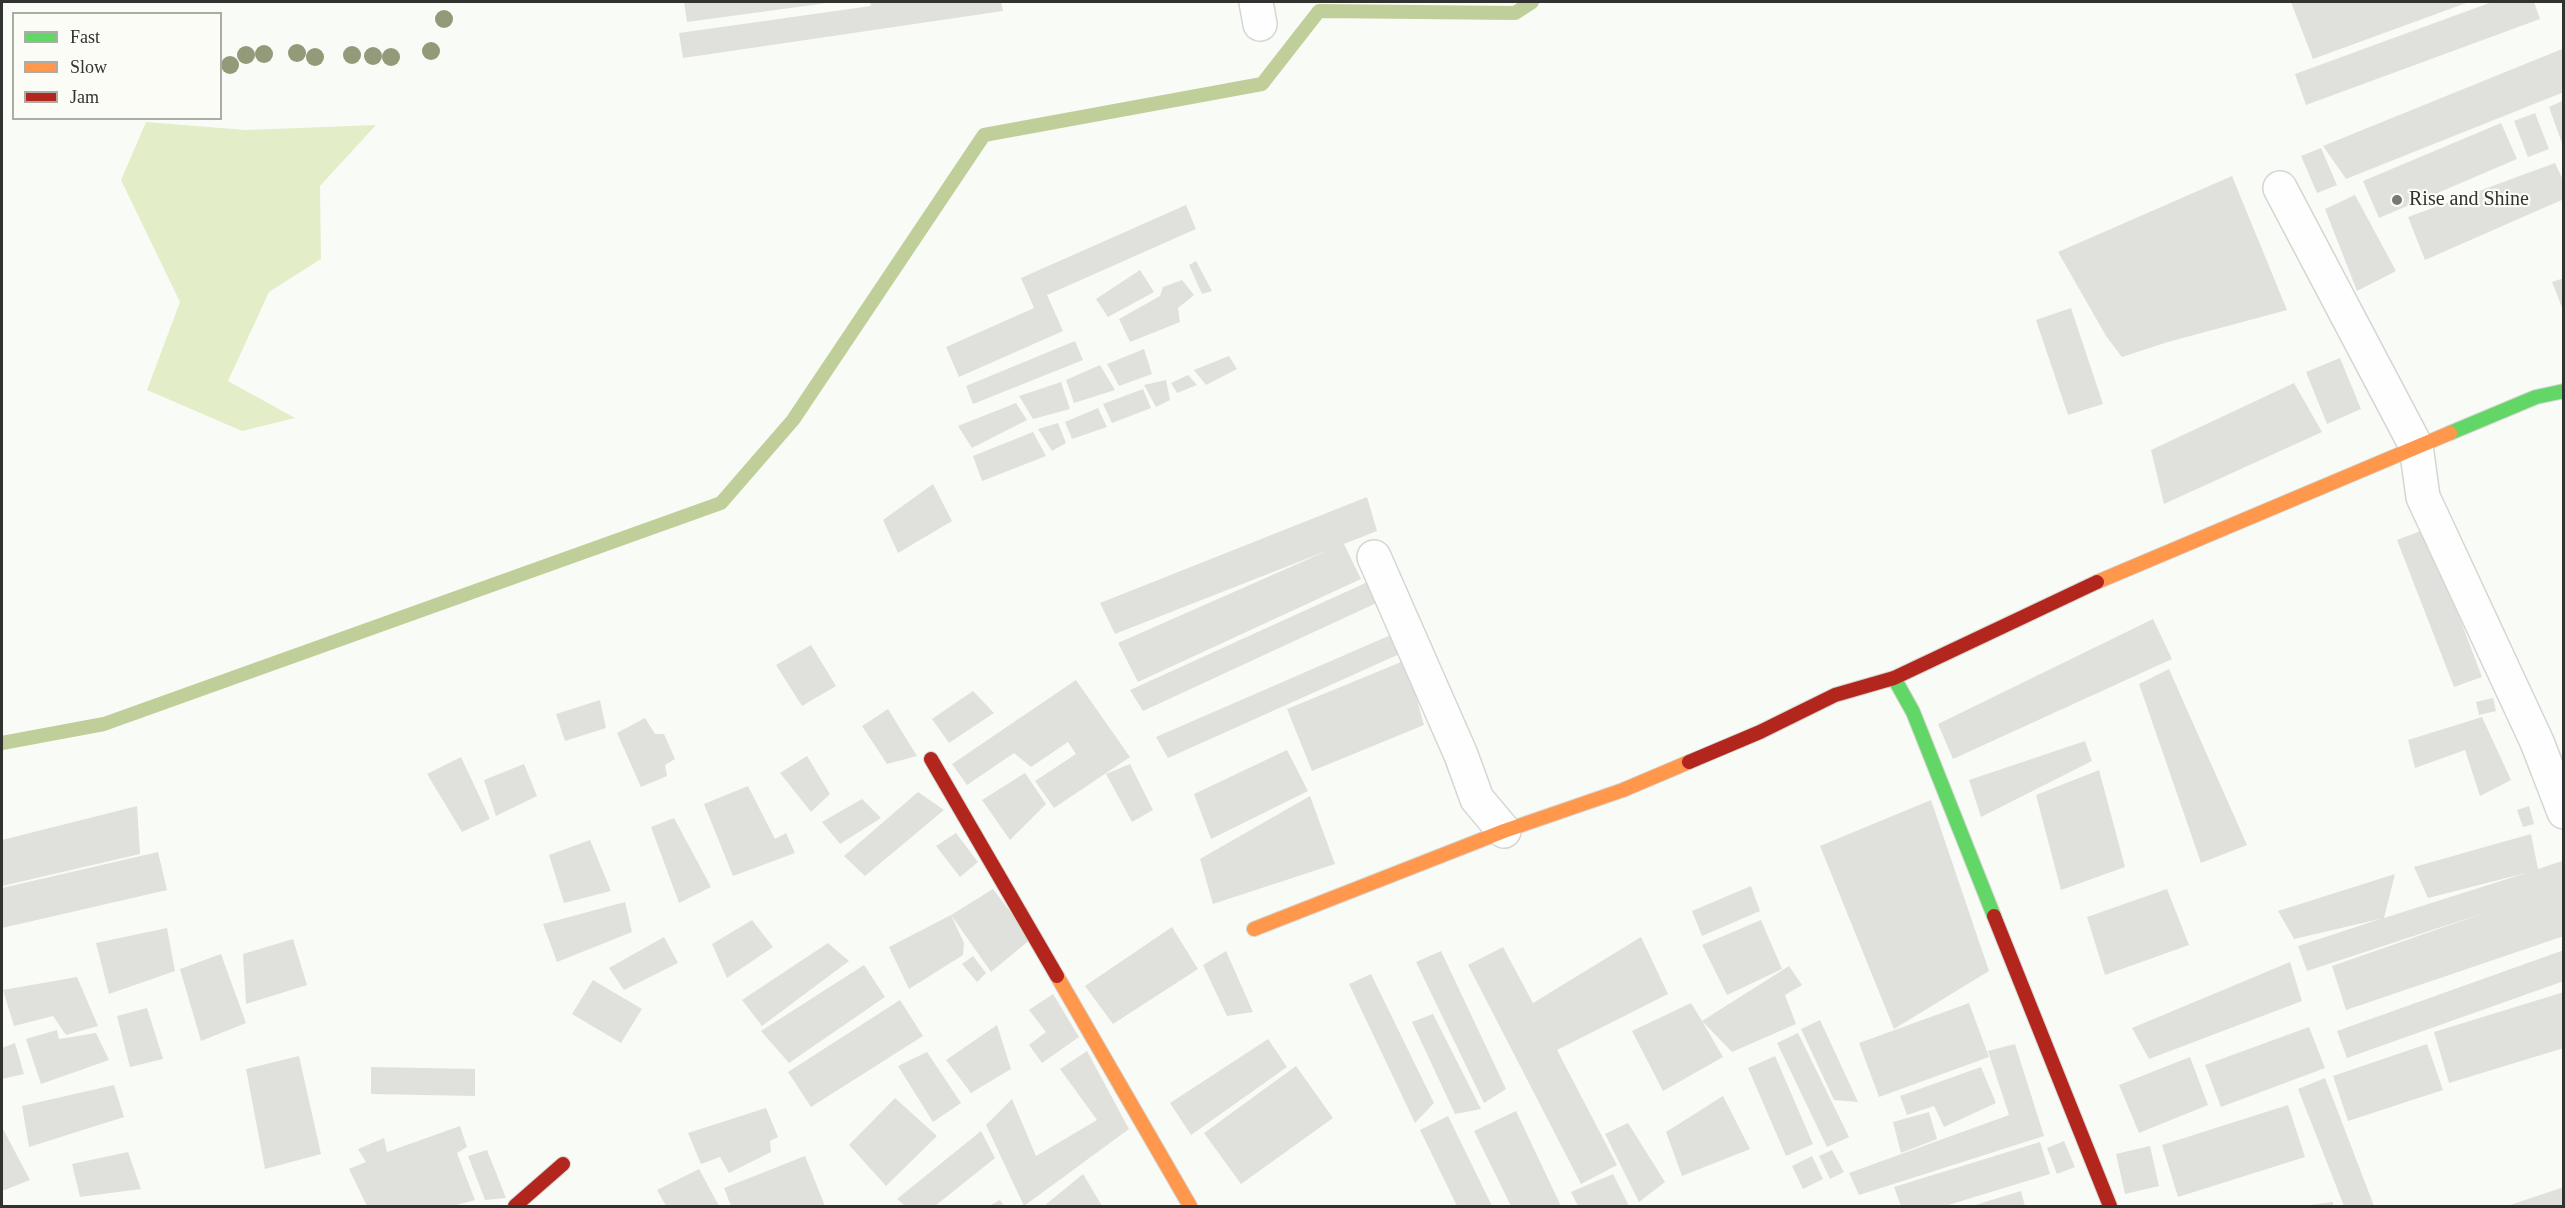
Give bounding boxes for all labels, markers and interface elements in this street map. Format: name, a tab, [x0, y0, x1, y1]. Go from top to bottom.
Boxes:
legend	[12, 12, 222, 120]
text: Fast	[70, 27, 100, 47]
text: Slow	[70, 57, 107, 77]
text: Jam	[70, 87, 99, 107]
place label: Rise and Shine	[2409, 188, 2529, 212]
marker: Rise and Shine	[2390, 193, 2404, 207]

